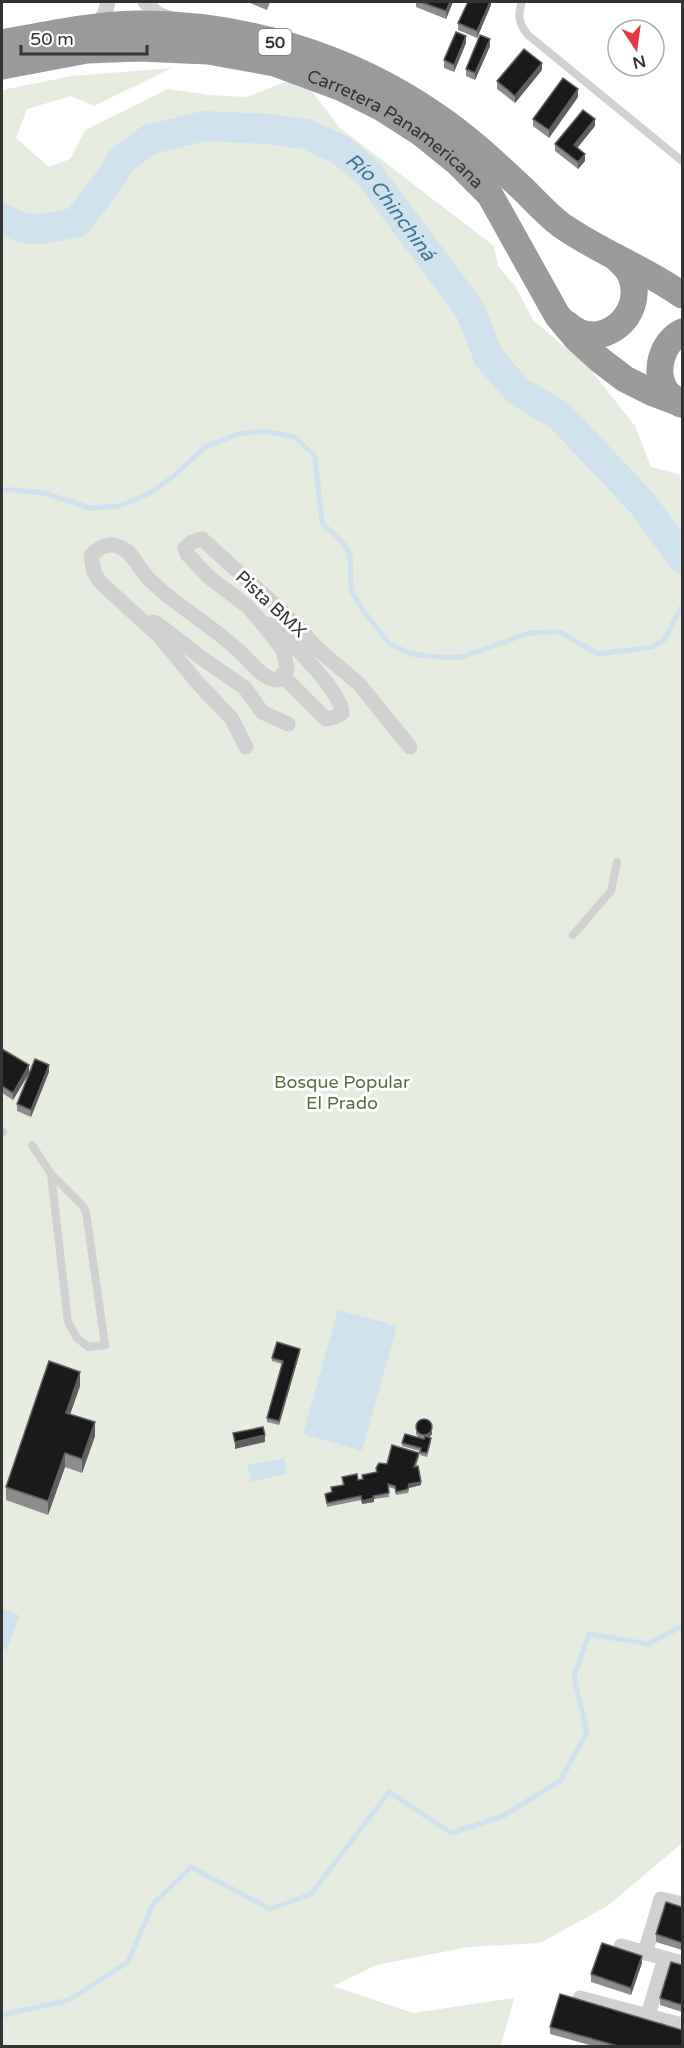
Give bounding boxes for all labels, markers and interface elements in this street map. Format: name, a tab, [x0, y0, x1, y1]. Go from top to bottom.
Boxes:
scale bar	[21, 18, 147, 56]
north arrow	[606, 18, 666, 78]
text: 50 m	[30, 28, 74, 50]
road number: 50	[258, 29, 292, 55]
text: N	[631, 50, 648, 73]
street label: Carretera Panamericana	[304, 65, 488, 193]
water label: Río Chinchiná	[340, 148, 441, 266]
street label: Pista BMX	[231, 566, 311, 642]
park label: Bosque Popular El Prado	[274, 1071, 410, 1114]

